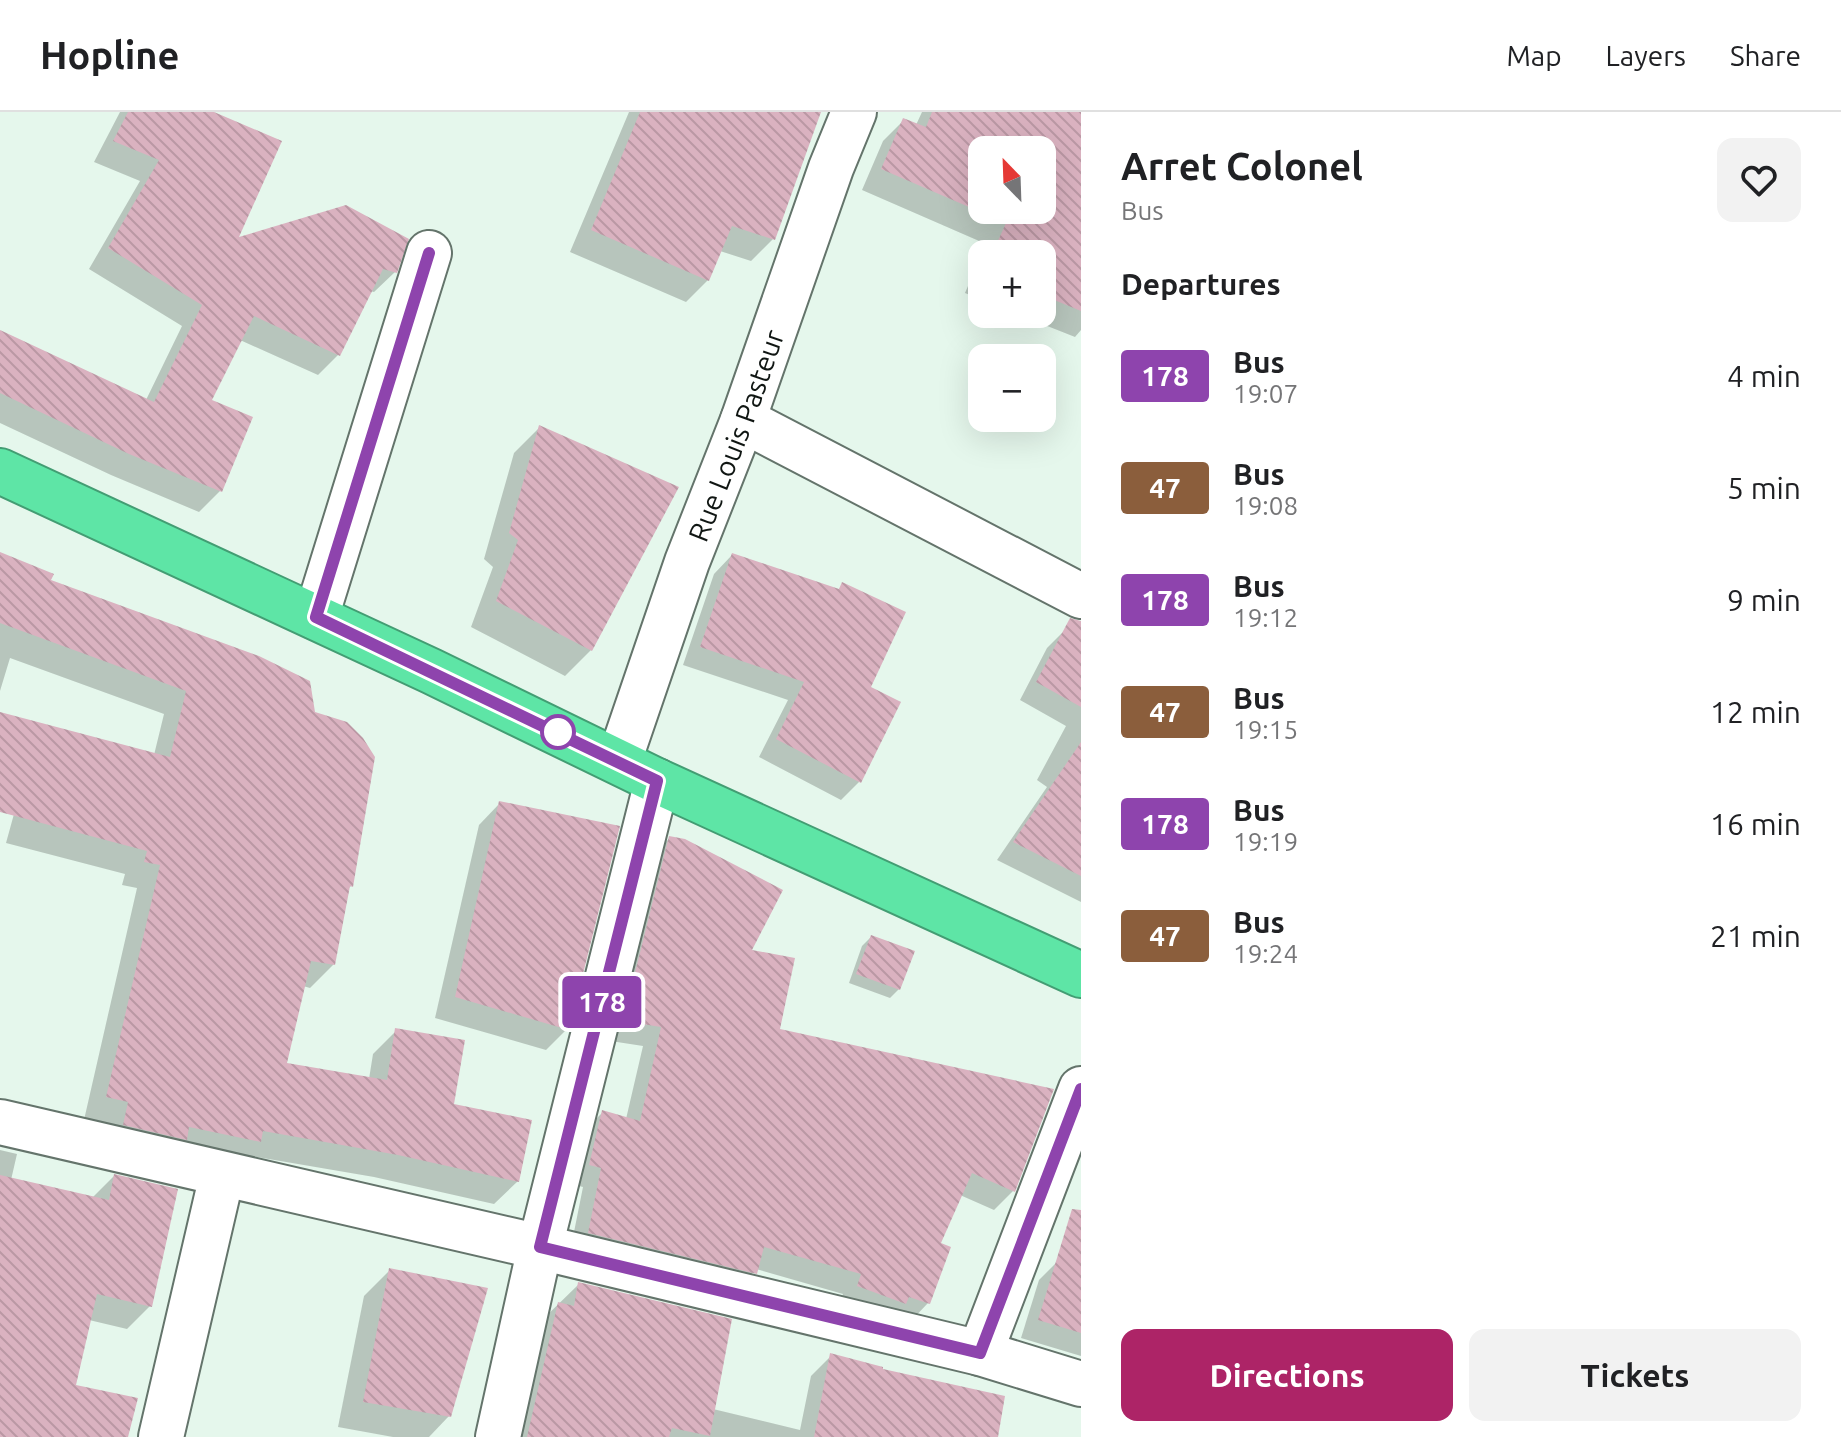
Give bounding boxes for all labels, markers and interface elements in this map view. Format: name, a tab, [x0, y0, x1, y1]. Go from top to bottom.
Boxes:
text: Hopline	[40, 34, 179, 76]
text: Map	[1506, 40, 1562, 71]
text: Layers	[1606, 40, 1686, 71]
text: Share	[1730, 40, 1801, 71]
north arrow	[968, 136, 1056, 224]
map controls	[968, 136, 1056, 432]
button: heart	[1717, 138, 1801, 222]
text: Arret Colonel	[1121, 145, 1363, 187]
text: Bus	[1121, 196, 1164, 225]
button: +	[968, 240, 1056, 328]
text: Departures	[1121, 267, 1281, 301]
street label: Rue Louis Pasteur	[681, 325, 789, 545]
button: −	[968, 344, 1056, 432]
text: Bus	[1233, 345, 1285, 379]
text: 4 min	[1727, 359, 1801, 393]
text: 178	[1141, 360, 1189, 391]
text: 19:07	[1233, 379, 1298, 408]
text: Bus	[1233, 457, 1285, 491]
text: 5 min	[1727, 471, 1801, 505]
text: 47	[1149, 472, 1181, 503]
text: 19:08	[1233, 491, 1298, 520]
text: Bus	[1233, 569, 1285, 603]
text: 9 min	[1727, 583, 1801, 617]
text: 178	[1141, 584, 1189, 615]
text: 19:12	[1233, 603, 1298, 632]
text: Bus	[1233, 681, 1285, 715]
text: 12 min	[1710, 695, 1801, 729]
text: 47	[1149, 696, 1181, 727]
unlabelled marker	[541, 715, 575, 749]
text: 19:15	[1233, 715, 1298, 744]
text: Bus	[1233, 793, 1285, 827]
text: 16 min	[1710, 807, 1801, 841]
text: 178	[1141, 808, 1189, 839]
text: 19:19	[1233, 827, 1298, 856]
text: Bus	[1233, 905, 1285, 939]
text: 21 min	[1710, 919, 1801, 953]
text: 47	[1149, 920, 1181, 951]
text: 19:24	[1233, 939, 1298, 968]
line badge: 178	[556, 976, 648, 1028]
text: 178	[578, 986, 626, 1017]
button: Directions	[1121, 1329, 1453, 1421]
button: Tickets	[1469, 1329, 1801, 1421]

